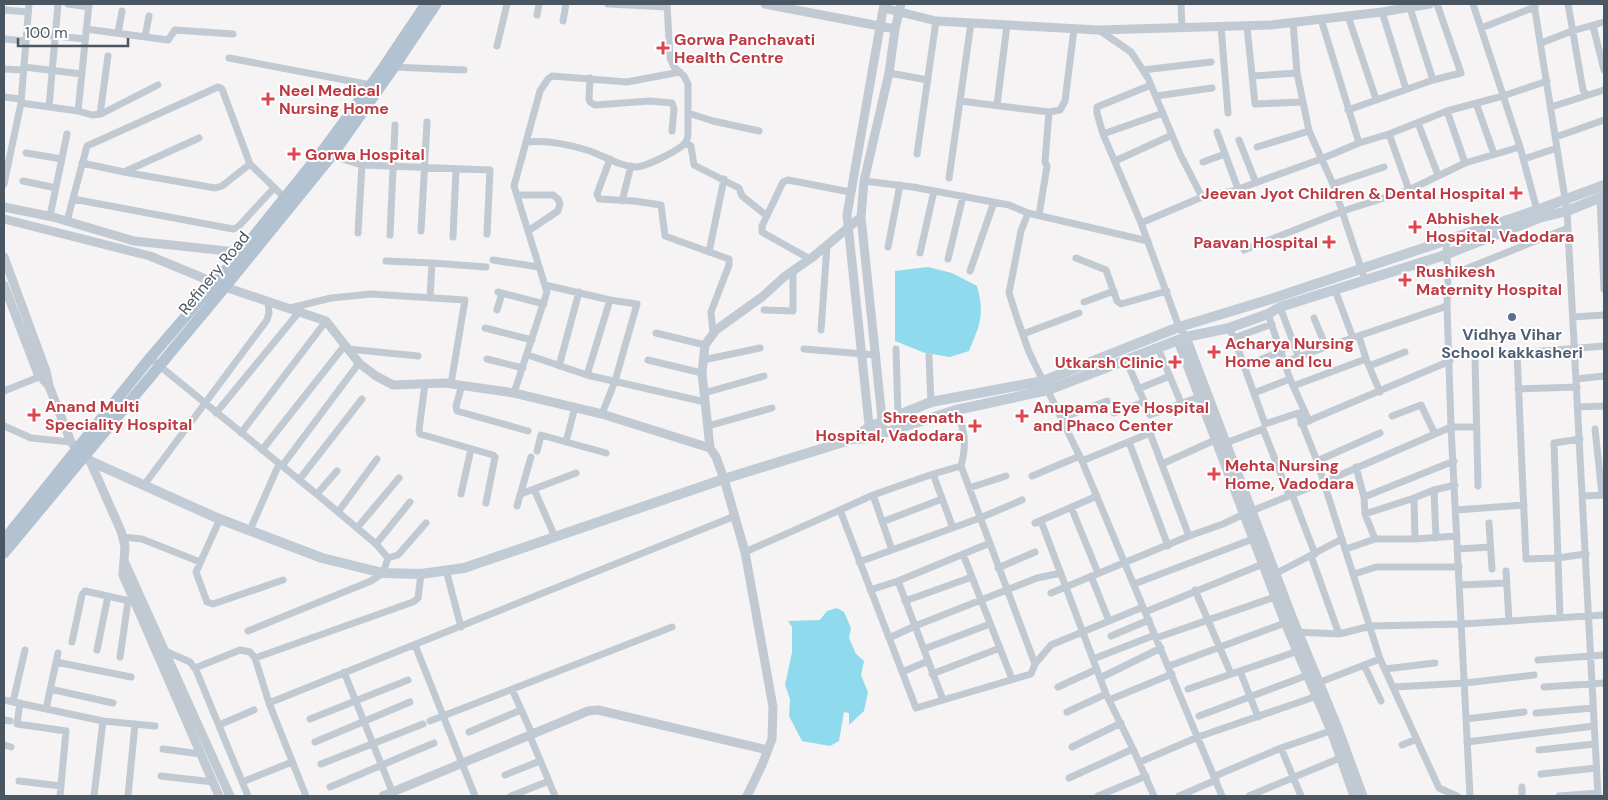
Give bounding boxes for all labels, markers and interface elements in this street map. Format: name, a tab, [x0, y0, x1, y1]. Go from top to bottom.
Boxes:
scale bar	[18, 15, 128, 47]
text: 100 m	[25, 23, 68, 43]
place label: Gorwa Panchavati Health Centre	[674, 29, 815, 68]
marker: Gorwa Panchavati Health Centre	[656, 41, 670, 55]
place label: Neel Medical Nursing Home	[279, 80, 389, 119]
marker: Neel Medical Nursing Home	[261, 92, 275, 106]
place label: Gorwa Hospital	[305, 144, 425, 165]
marker: Gorwa Hospital	[287, 147, 301, 161]
place label: Jeevan Jyot Children & Dental Hospital	[1201, 183, 1505, 204]
marker: Jeevan Jyot Children & Dental Hospital	[1509, 186, 1523, 200]
place label: Abhishek Hospital, Vadodara	[1426, 208, 1575, 247]
marker: Abhishek Hospital, Vadodara	[1408, 220, 1422, 234]
street label: Refinery Road	[174, 227, 254, 319]
place label: Paavan Hospital	[1193, 232, 1318, 253]
marker: Paavan Hospital	[1322, 235, 1336, 249]
place label: Rushikesh Maternity Hospital	[1416, 261, 1562, 300]
marker: Rushikesh Maternity Hospital	[1398, 273, 1412, 287]
marker: Vidhya Vihar School kakkasheri	[1506, 311, 1518, 323]
place label: Vidhya Vihar School kakkasheri	[1441, 324, 1583, 363]
place label: Acharya Nursing Home and Icu	[1225, 333, 1354, 372]
marker: Acharya Nursing Home and Icu	[1207, 345, 1221, 359]
place label: Utkarsh Clinic	[1055, 352, 1164, 373]
marker: Utkarsh Clinic	[1168, 355, 1182, 369]
place label: Anand Multi Speciality Hospital	[45, 396, 192, 435]
place label: Anupama Eye Hospital and Phaco Center	[1033, 397, 1209, 436]
place label: Shreenath Hospital, Vadodara	[816, 407, 964, 446]
marker: Anand Multi Speciality Hospital	[27, 408, 41, 422]
marker: Anupama Eye Hospital and Phaco Center	[1015, 409, 1029, 423]
marker: Shreenath Hospital, Vadodara	[968, 419, 982, 433]
place label: Mehta Nursing Home, Vadodara	[1225, 455, 1354, 494]
marker: Mehta Nursing Home, Vadodara	[1207, 467, 1221, 481]

